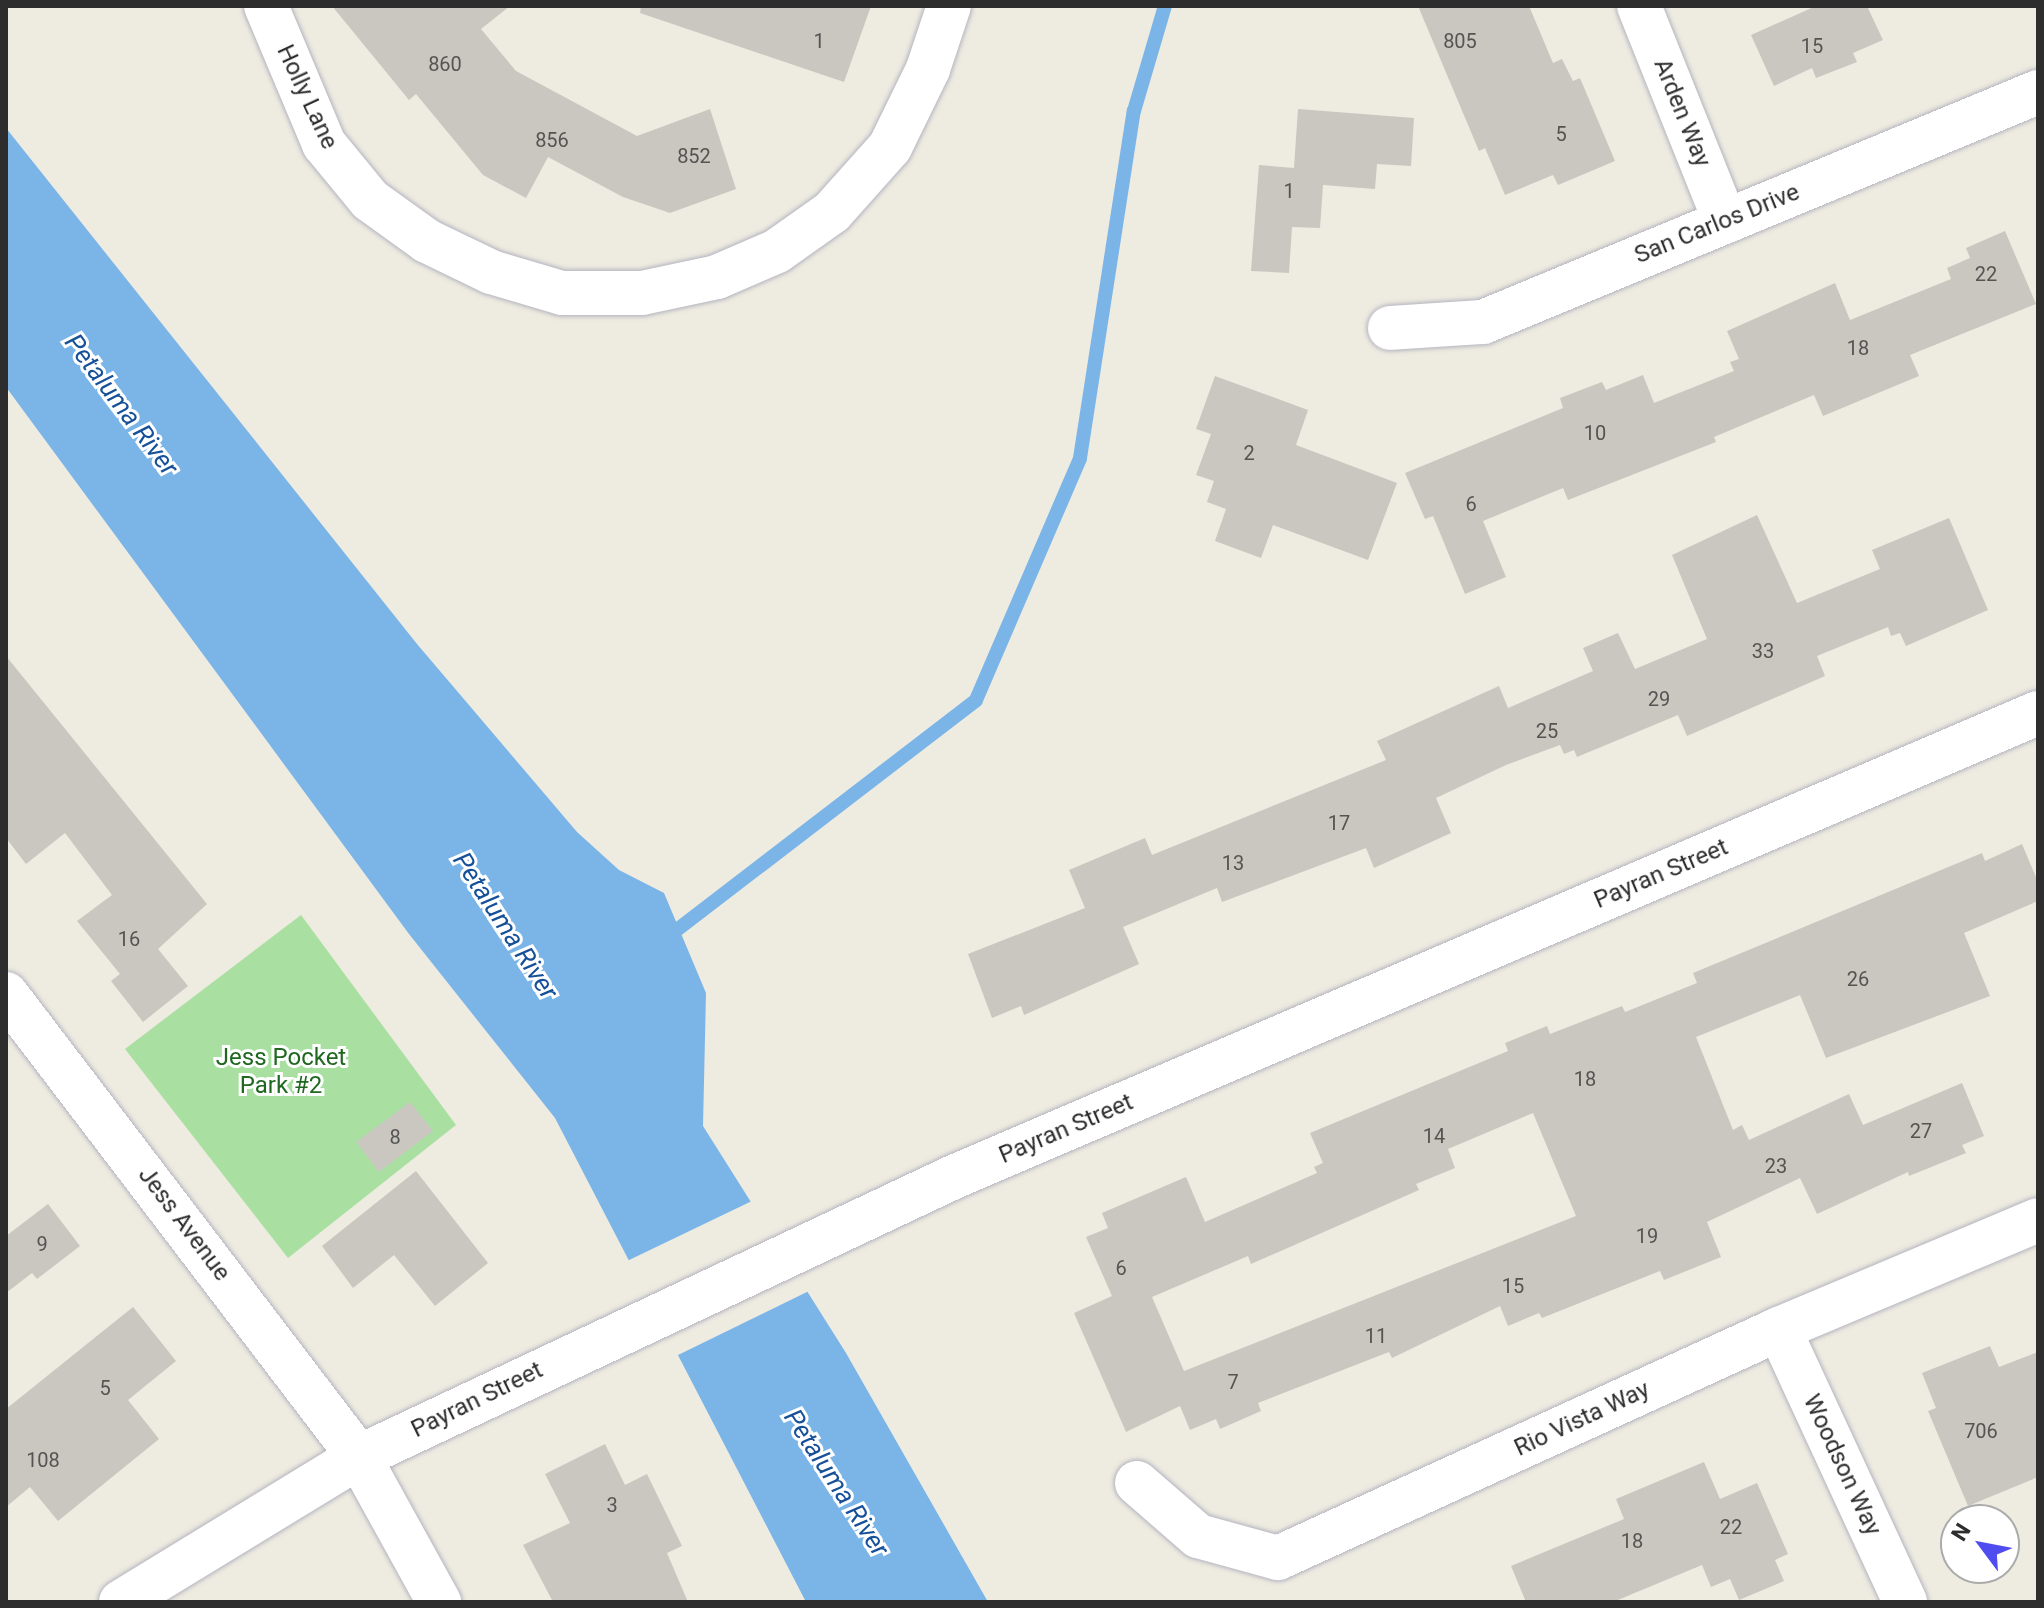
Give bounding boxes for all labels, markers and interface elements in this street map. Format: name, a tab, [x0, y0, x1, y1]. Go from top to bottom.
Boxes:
house number: 1	[813, 29, 825, 53]
house number: 805	[1443, 29, 1477, 53]
house number: 15	[1801, 34, 1823, 58]
street label: Holly Lane	[270, 40, 344, 154]
house number: 860	[428, 52, 462, 76]
street label: Arden Way	[1647, 55, 1717, 171]
house number: 5	[1555, 122, 1567, 146]
house number: 856	[535, 128, 569, 152]
house number: 852	[677, 144, 711, 168]
street label: San Carlos Drive	[1630, 178, 1804, 270]
house number: 1	[1283, 179, 1295, 203]
house number: 22	[1975, 262, 1997, 286]
water label: Petaluma River	[58, 328, 184, 482]
house number: 18	[1847, 336, 1869, 360]
house number: 10	[1584, 421, 1606, 445]
house number: 2	[1243, 441, 1255, 465]
house number: 6	[1465, 492, 1477, 516]
house number: 33	[1752, 639, 1774, 663]
house number: 29	[1648, 687, 1670, 711]
house number: 25	[1536, 719, 1558, 743]
house number: 17	[1328, 811, 1350, 835]
street label: Payran Street	[1590, 833, 1732, 915]
water label: Petaluma River	[446, 847, 564, 1005]
house number: 13	[1222, 851, 1244, 875]
house number: 16	[118, 927, 140, 951]
house number: 26	[1847, 967, 1869, 991]
park label: Jess Pocket Park #2	[216, 1044, 346, 1100]
house number: 18	[1574, 1067, 1596, 1091]
street label: Payran Street	[995, 1088, 1137, 1170]
house number: 27	[1910, 1119, 1932, 1143]
house number: 14	[1423, 1124, 1445, 1148]
house number: 8	[389, 1125, 401, 1149]
house number: 23	[1765, 1154, 1787, 1178]
street label: Jess Avenue	[132, 1161, 236, 1287]
house number: 19	[1636, 1224, 1658, 1248]
house number: 9	[36, 1232, 48, 1256]
house number: 6	[1115, 1256, 1127, 1280]
house number: 15	[1502, 1274, 1524, 1298]
house number: 11	[1365, 1324, 1387, 1348]
street label: Payran Street	[407, 1356, 547, 1444]
house number: 7	[1227, 1370, 1239, 1394]
street label: Rio Vista Way	[1510, 1375, 1654, 1463]
house number: 5	[99, 1376, 111, 1400]
street label: Woodson Way	[1797, 1390, 1887, 1540]
water label: Petaluma River	[777, 1404, 895, 1562]
house number: 706	[1964, 1419, 1998, 1443]
house number: 108	[26, 1448, 60, 1472]
house number: 3	[606, 1493, 618, 1517]
north arrow	[1940, 1504, 2020, 1584]
house number: 22	[1720, 1515, 1742, 1539]
text: N	[1946, 1519, 1976, 1545]
house number: 18	[1621, 1529, 1643, 1553]

